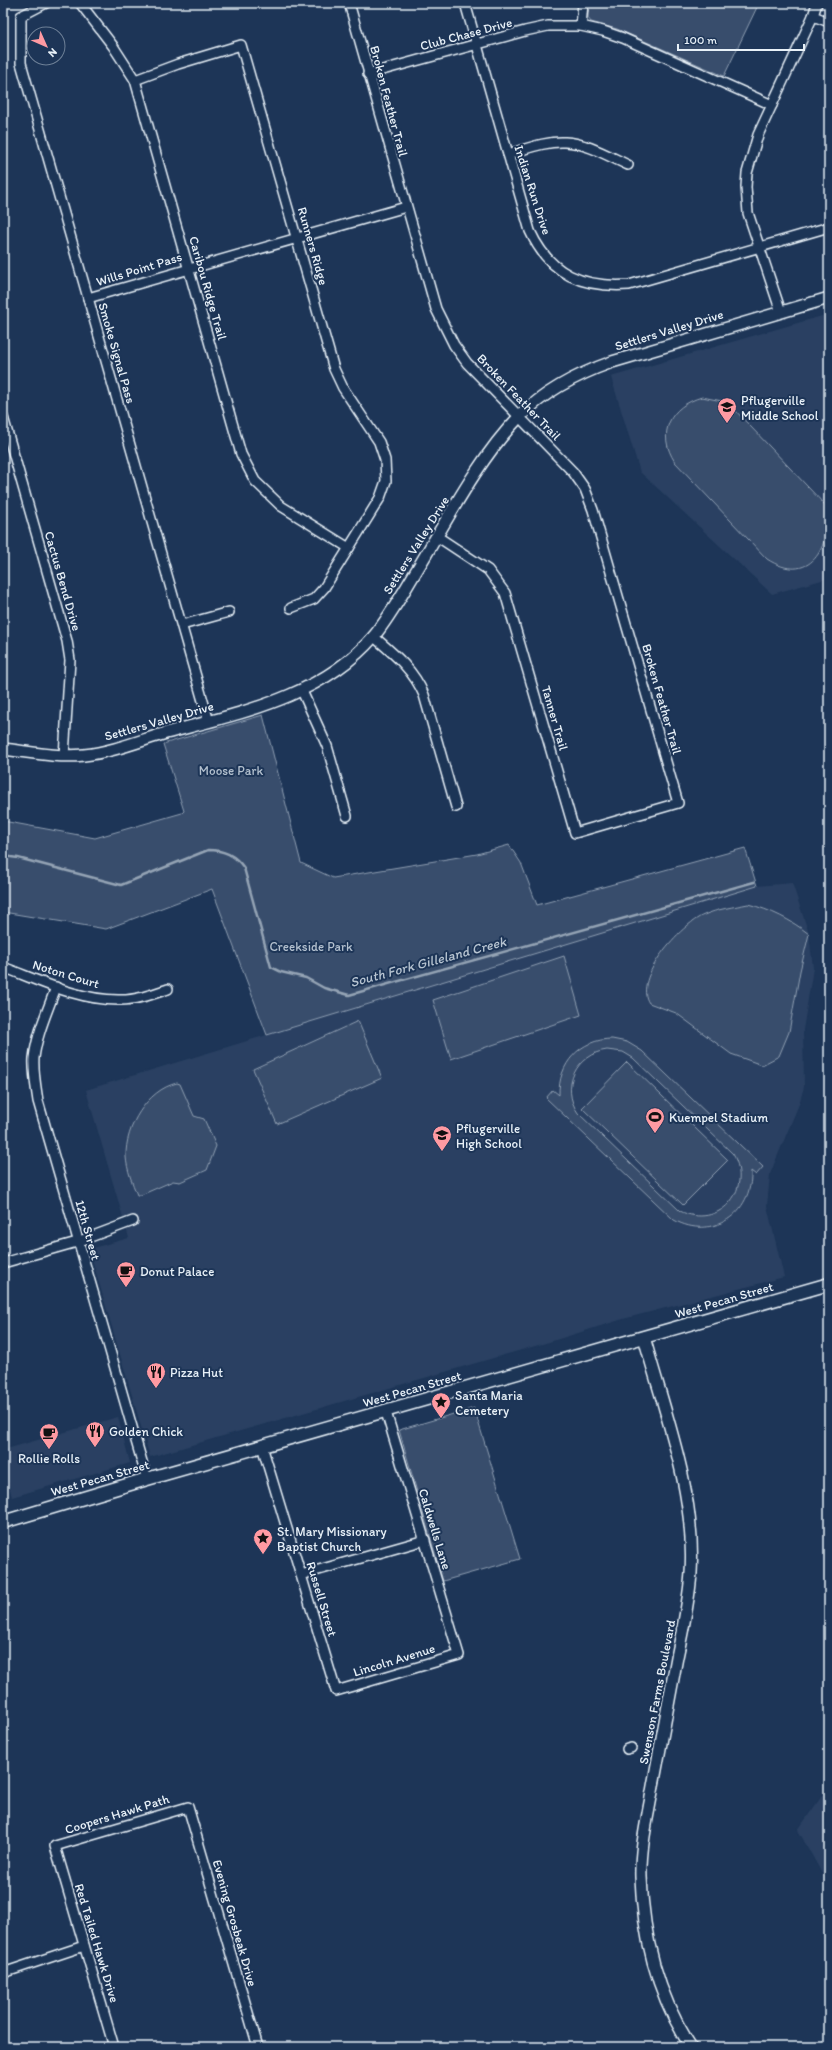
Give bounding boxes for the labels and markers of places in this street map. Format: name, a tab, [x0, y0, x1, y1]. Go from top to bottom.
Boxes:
place label: Pflugerville Middle School	[741, 393, 819, 423]
school or university icon: Pflugerville Middle School	[716, 396, 738, 424]
sports icon: Kuempel Stadium	[644, 1106, 666, 1134]
place label: Kuempel Stadium	[669, 1110, 768, 1125]
place label: Pflugerville High School	[456, 1121, 522, 1151]
school or university icon: Pflugerville High School	[431, 1124, 453, 1152]
cafe icon: Donut Palace	[115, 1260, 137, 1288]
place label: Donut Palace	[140, 1264, 214, 1279]
restaurant icon: Pizza Hut	[145, 1361, 167, 1389]
place label: Pizza Hut	[170, 1365, 223, 1380]
place label: Santa Maria Cemetery	[455, 1388, 523, 1418]
place icon: Santa Maria Cemetery	[430, 1391, 452, 1419]
restaurant icon: Golden Chick	[84, 1420, 106, 1448]
cafe icon: Rollie Rolls	[38, 1422, 60, 1450]
place label: Golden Chick	[109, 1424, 183, 1439]
place label: Rollie Rolls	[18, 1451, 80, 1466]
place label: St. Mary Missionary Baptist Church	[277, 1524, 387, 1554]
place icon: St. Mary Missionary Baptist Church	[252, 1527, 274, 1555]

